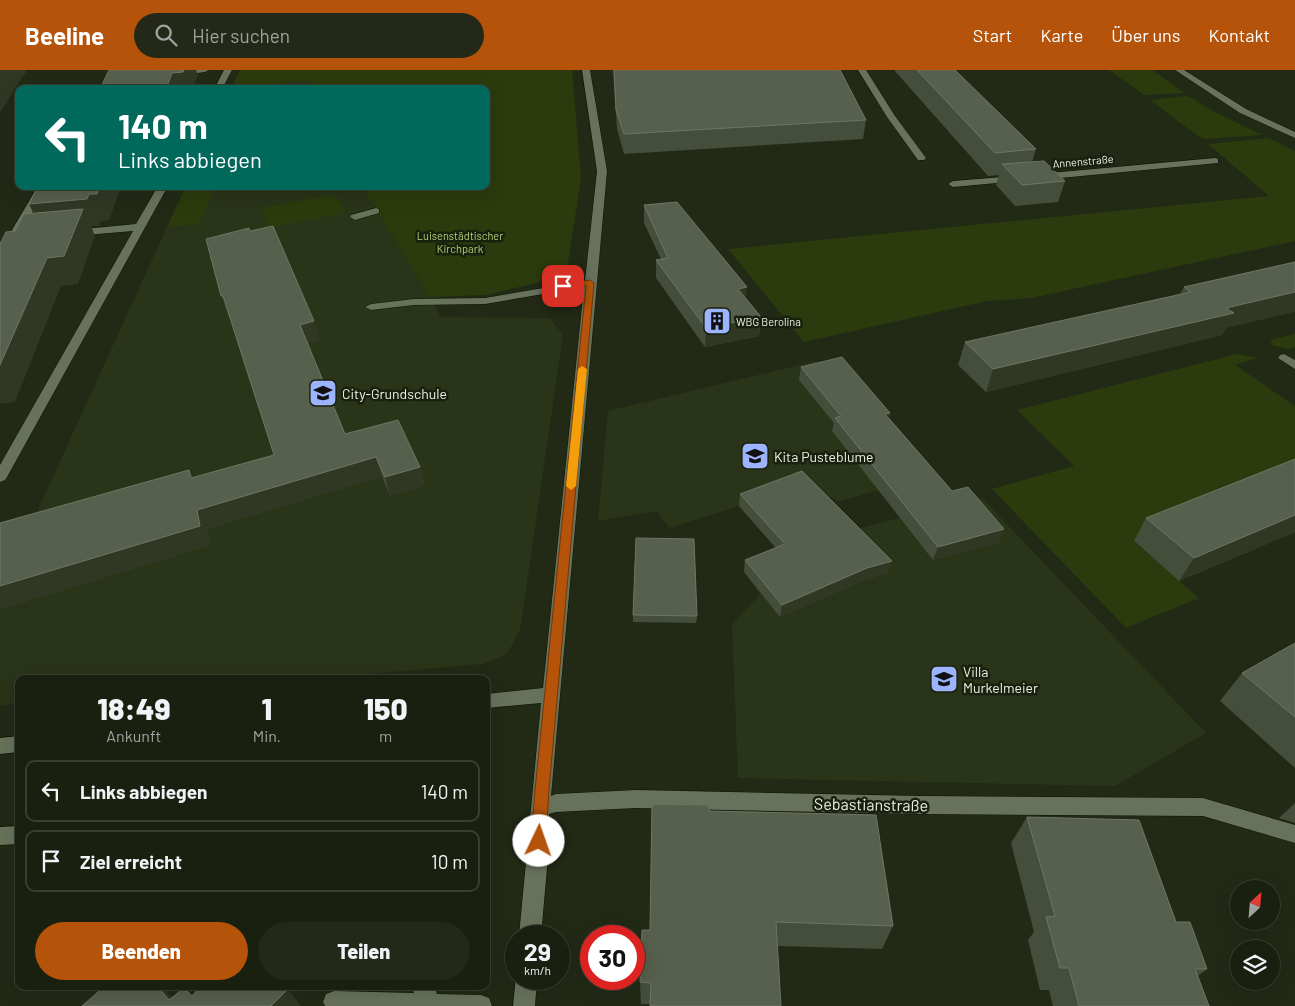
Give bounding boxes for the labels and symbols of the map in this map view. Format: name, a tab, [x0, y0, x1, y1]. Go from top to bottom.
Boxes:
street label: Annenstraße	[1052, 152, 1114, 170]
park label: Luisenstädtischer Kirchpark	[417, 229, 503, 255]
pin	[542, 265, 584, 307]
building icon: WBG Berolina	[702, 306, 732, 336]
place label: WBG Berolina	[736, 315, 801, 328]
school or university icon: City-Grundschule	[308, 378, 338, 408]
place label: City-Grundschule	[342, 385, 447, 402]
school or university icon: Kita Pusteblume	[740, 441, 770, 471]
place label: Kita Pusteblume	[774, 448, 873, 465]
place label: Villa Murkelmeier	[963, 663, 1038, 696]
school or university icon: Villa Murkelmeier	[929, 664, 959, 694]
street label: Sebastianstraße	[814, 794, 928, 814]
position arrow	[512, 814, 564, 866]
north arrow	[1230, 880, 1280, 930]
speed limit sign: 30	[580, 925, 645, 990]

